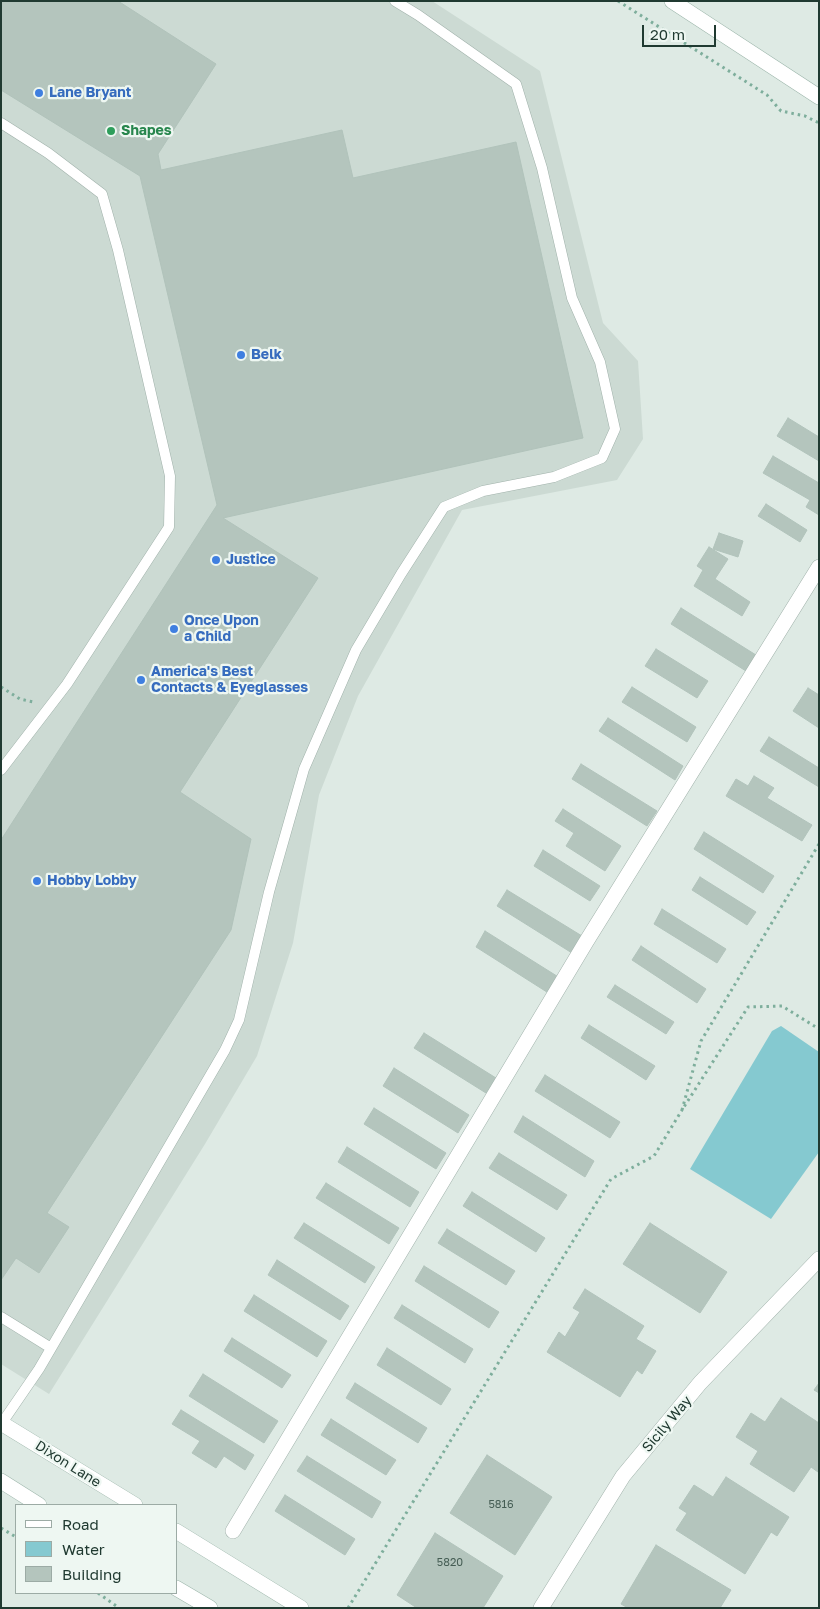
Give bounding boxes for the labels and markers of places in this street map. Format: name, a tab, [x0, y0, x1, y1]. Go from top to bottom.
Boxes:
place label: Lane Bryant	[49, 85, 131, 101]
marker: Lane Bryant	[33, 87, 45, 99]
place label: Shapes	[121, 123, 172, 139]
marker: Shapes	[105, 125, 117, 137]
place label: Belk	[251, 347, 282, 363]
marker: Belk	[235, 349, 247, 361]
place label: Justice	[226, 552, 276, 568]
marker: Justice	[210, 554, 222, 566]
place label: Once Upon a Child	[184, 613, 259, 646]
marker: Once Upon a Child	[168, 623, 180, 635]
place label: America's Best Contacts & Eyeglasses	[151, 664, 308, 696]
marker: America's Best Contacts & Eyeglasses	[135, 674, 147, 686]
place label: Hobby Lobby	[47, 873, 137, 889]
marker: Hobby Lobby	[31, 875, 43, 887]

